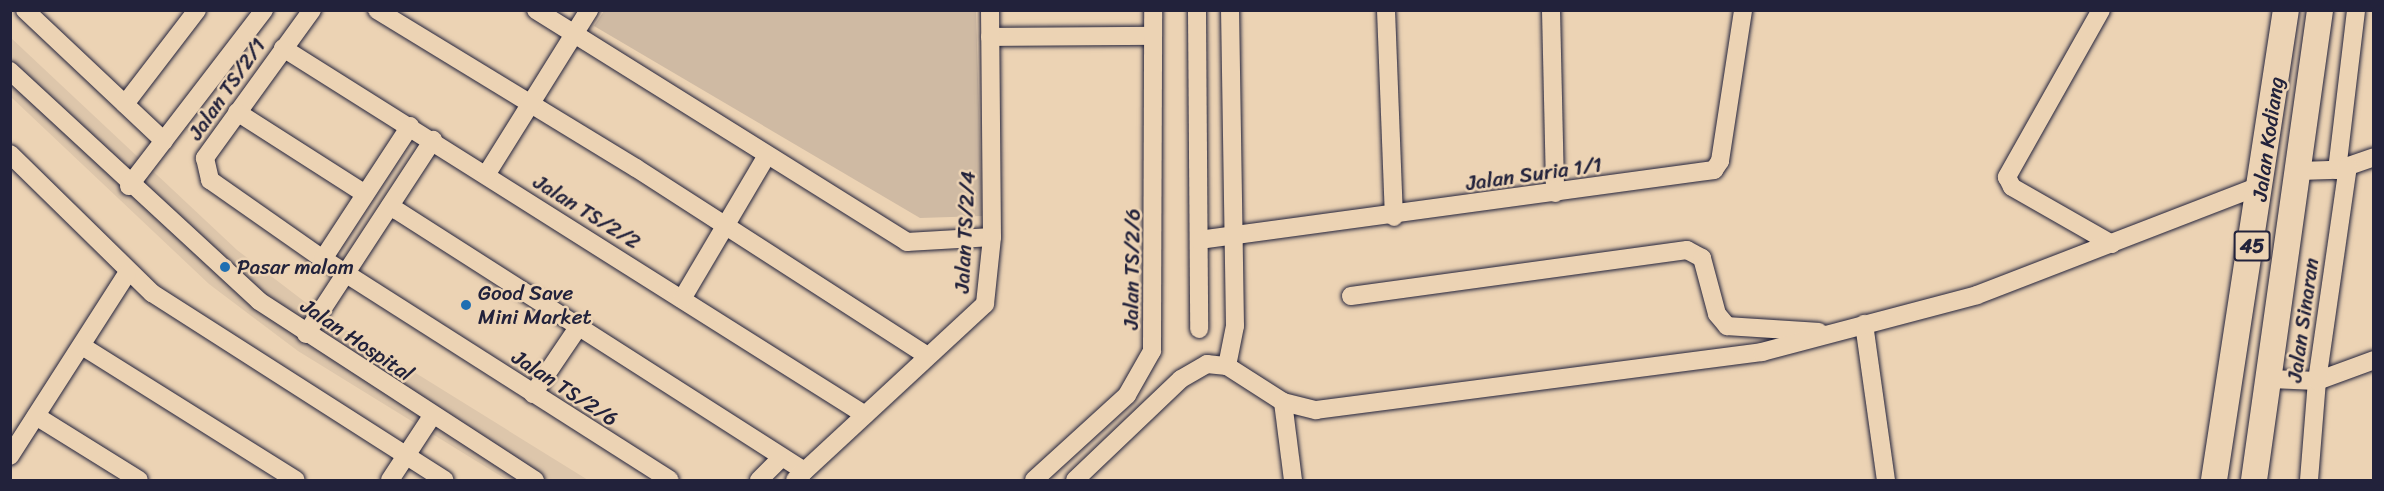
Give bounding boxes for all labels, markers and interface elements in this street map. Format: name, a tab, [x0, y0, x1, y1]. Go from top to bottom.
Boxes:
street label: Jalan TS/2/1	[182, 32, 272, 146]
street label: Jalan Kodiang	[2247, 75, 2289, 203]
street label: Jalan Suria 1/1	[1464, 152, 1604, 196]
street label: Jalan TS/2/2	[528, 169, 646, 255]
street label: Jalan TS/2/4	[949, 169, 981, 295]
street label: Jalan TS/2/6	[1118, 207, 1146, 331]
road number: 45	[2232, 229, 2272, 263]
place label: Pasar malam	[237, 254, 354, 280]
street label: Jalan Sinaran	[2282, 256, 2324, 384]
marker: Pasar malam	[218, 260, 232, 274]
place label: Good Save Mini Market	[478, 280, 590, 330]
street label: Jalan Hospital	[296, 293, 418, 387]
marker: Good Save Mini Market	[459, 298, 473, 312]
street label: Jalan TS/2/6	[506, 344, 624, 432]

